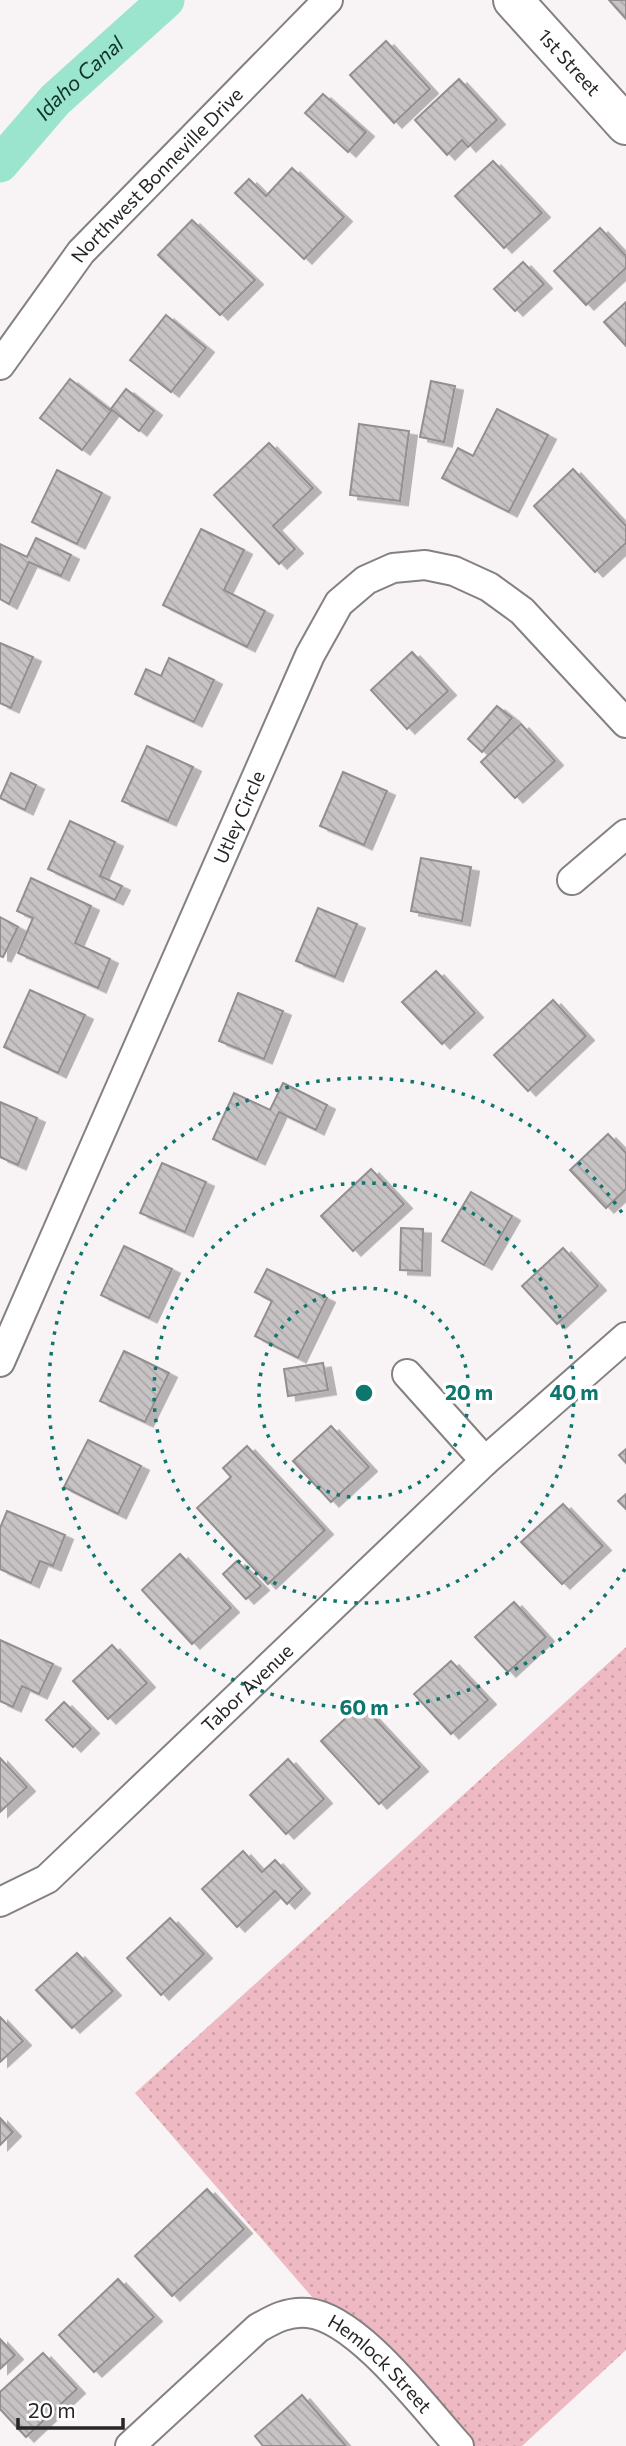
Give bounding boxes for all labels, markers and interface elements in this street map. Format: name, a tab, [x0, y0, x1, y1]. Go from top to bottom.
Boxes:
street label: 1st Street	[534, 24, 606, 100]
water label: Idaho Canal	[29, 30, 128, 125]
street label: Northwest Bonneville Drive	[65, 82, 247, 266]
street label: Utley Circle	[208, 767, 269, 867]
text: 20 m	[445, 1379, 493, 1404]
text: 40 m	[549, 1379, 599, 1404]
centre of rings	[352, 1381, 376, 1405]
street label: Tabor Avenue	[196, 1639, 297, 1737]
text: 60 m	[339, 1694, 389, 1719]
street label: Hemlock Street	[324, 2309, 437, 2417]
scale bar	[18, 2386, 122, 2430]
text: 20 m	[28, 2397, 76, 2422]

